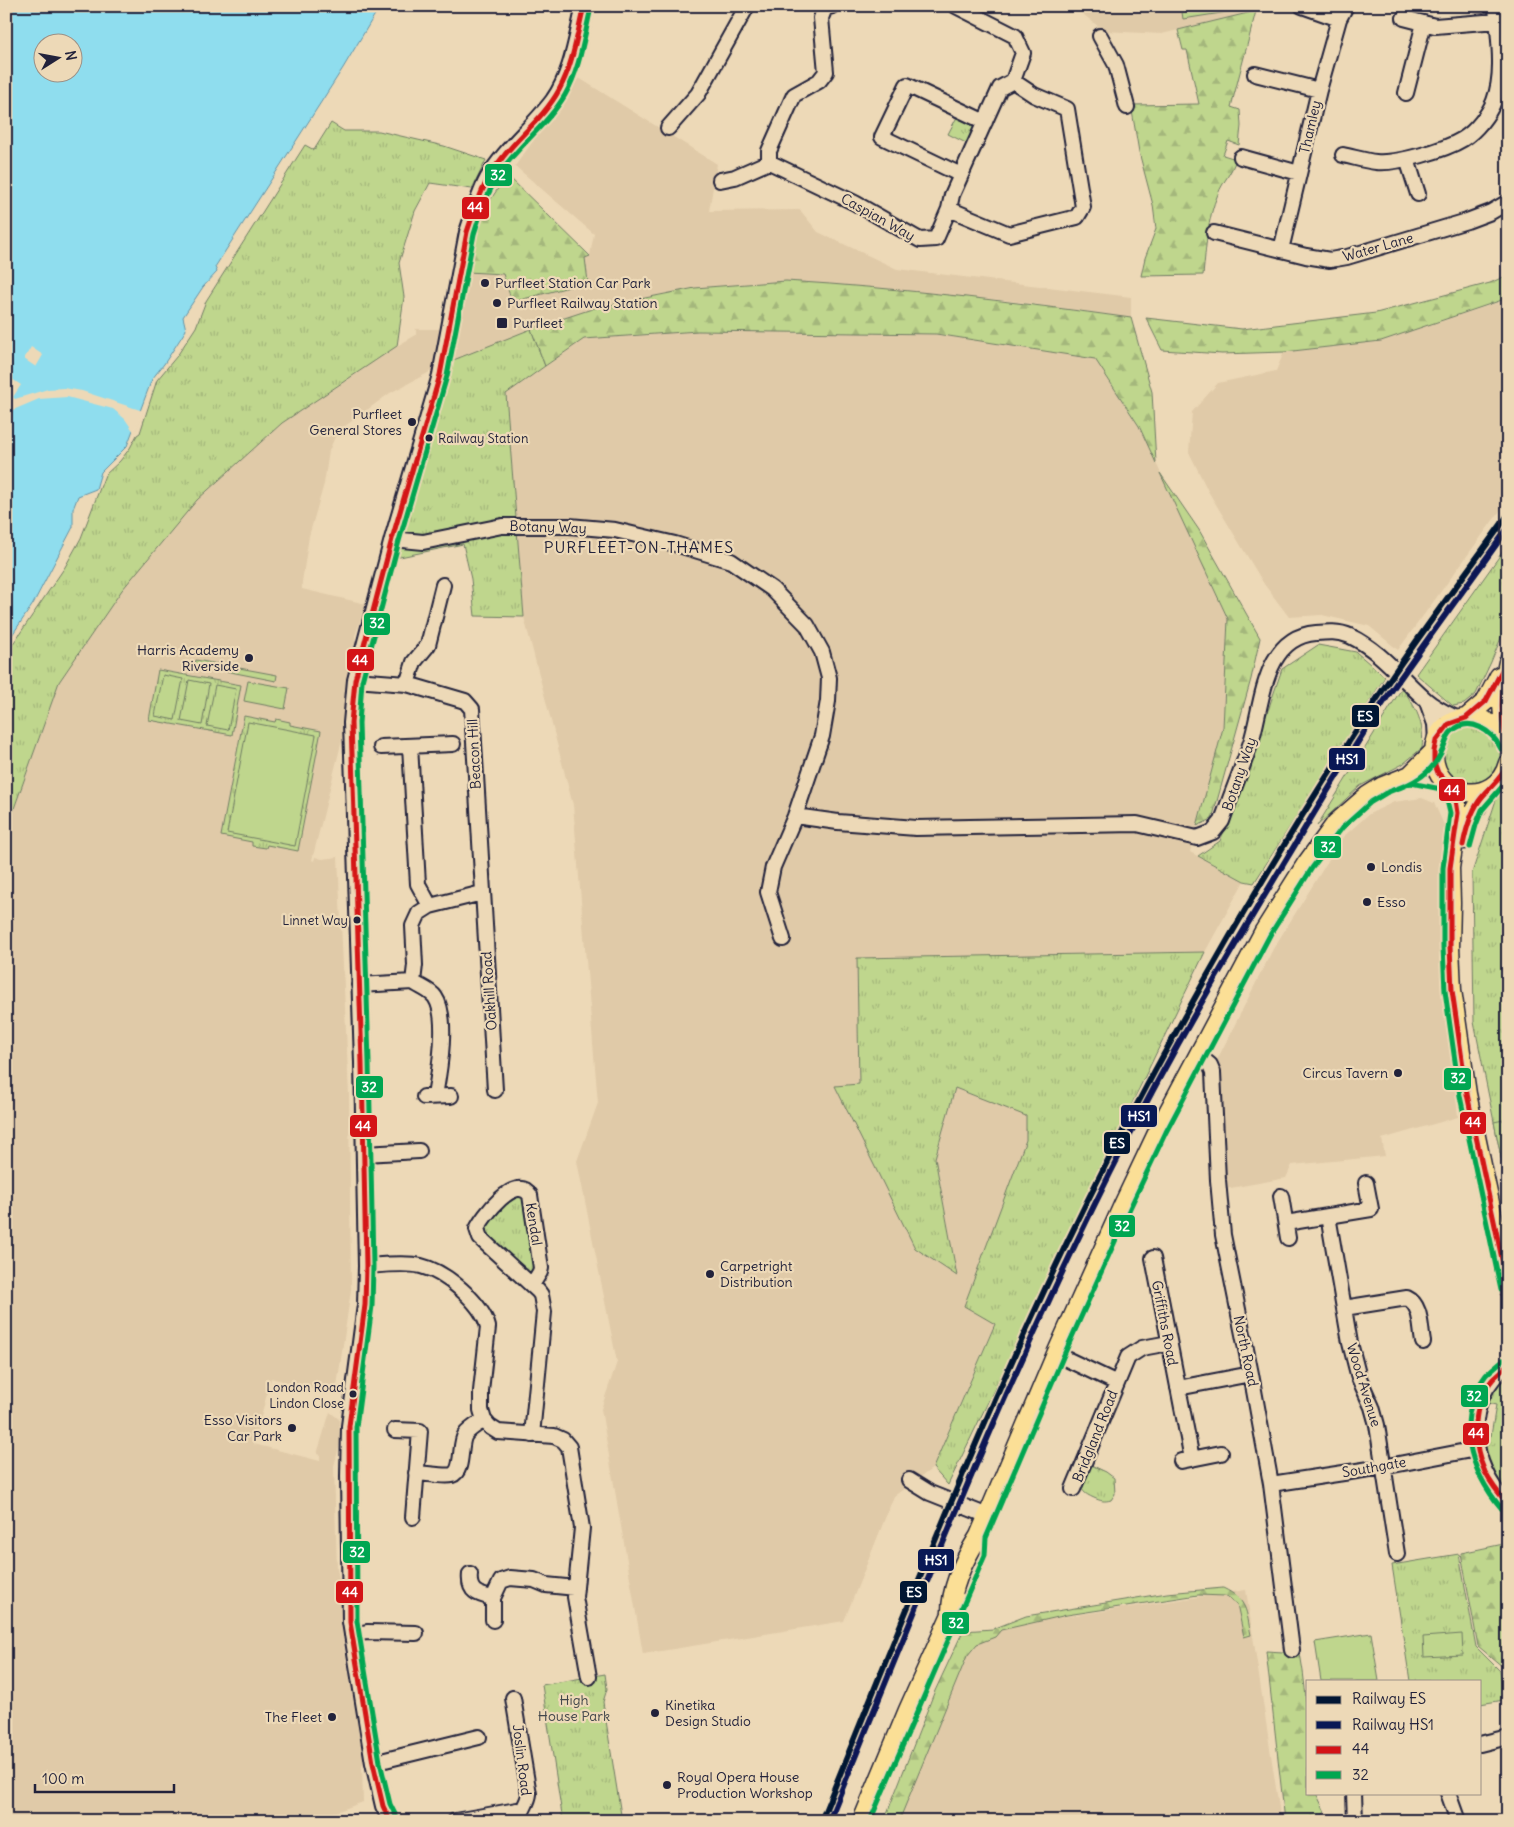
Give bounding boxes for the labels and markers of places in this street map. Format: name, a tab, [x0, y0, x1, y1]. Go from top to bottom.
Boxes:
place label: Purfleet Station Car Park	[495, 274, 651, 292]
marker: Purfleet Station Car Park	[479, 277, 491, 289]
place label: Purfleet Railway Station	[507, 294, 658, 312]
marker: Purfleet Railway Station	[491, 297, 503, 309]
place label: Purfleet	[513, 314, 563, 332]
marker: Purfleet	[495, 316, 509, 330]
place label: Purfleet General Stores	[309, 405, 402, 439]
marker: Purfleet General Stores	[406, 416, 418, 428]
place label: Railway Station	[438, 430, 529, 447]
marker: Railway Station	[424, 433, 434, 443]
place label: Harris Academy Riverside	[137, 641, 239, 675]
marker: Harris Academy Riverside	[243, 652, 255, 664]
place label: Londis	[1381, 858, 1422, 876]
marker: Londis	[1365, 861, 1377, 873]
place label: Esso	[1377, 893, 1406, 911]
marker: Esso	[1361, 896, 1373, 908]
place label: Linnet Way	[282, 912, 348, 929]
marker: Linnet Way	[352, 915, 362, 925]
place label: Circus Tavern	[1303, 1064, 1388, 1082]
marker: Circus Tavern	[1392, 1067, 1404, 1079]
place label: Carpetright Distribution	[720, 1257, 793, 1291]
marker: Carpetright Distribution	[704, 1268, 716, 1280]
place label: London Road Lindon Close	[266, 1379, 344, 1412]
marker: London Road Lindon Close	[348, 1389, 358, 1399]
place label: Esso Visitors Car Park	[204, 1411, 282, 1445]
marker: Esso Visitors Car Park	[286, 1422, 298, 1434]
place label: Kinetika Design Studio	[665, 1696, 751, 1730]
marker: Kinetika Design Studio	[649, 1707, 661, 1719]
place label: The Fleet	[265, 1708, 322, 1726]
marker: The Fleet	[326, 1711, 338, 1723]
place label: Royal Opera House Production Workshop	[677, 1768, 813, 1802]
marker: Royal Opera House Production Workshop	[661, 1779, 673, 1791]

